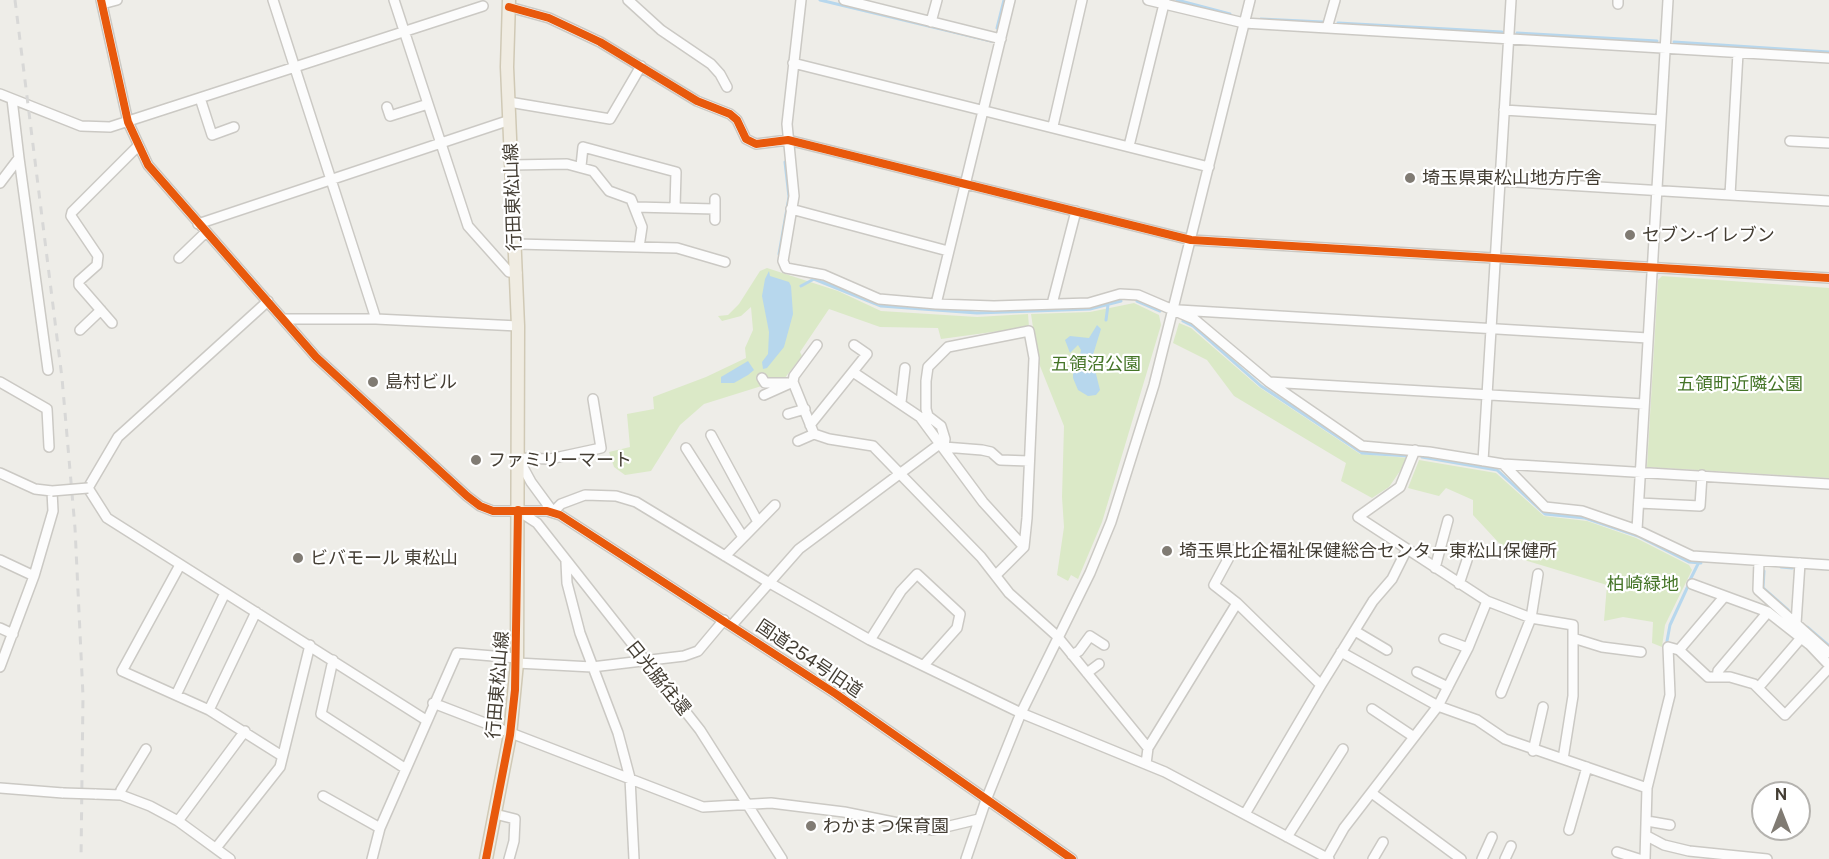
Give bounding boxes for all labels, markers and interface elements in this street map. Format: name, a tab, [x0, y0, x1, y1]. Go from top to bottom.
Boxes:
street label: 行田東松山線	[500, 143, 526, 251]
place label: 埼玉県東松山地方庁舎	[1422, 167, 1602, 189]
marker: 埼玉県東松山地方庁舎	[1403, 171, 1417, 185]
place label: セブン-イレブン	[1642, 224, 1775, 246]
marker: セブン-イレブン	[1623, 228, 1637, 242]
park label: 五領沼公園	[1051, 353, 1141, 375]
place label: 島村ビル	[385, 371, 457, 393]
park label: 五領町近隣公園	[1677, 373, 1803, 395]
marker: 島村ビル	[366, 375, 380, 389]
place label: ファミリーマート	[488, 449, 632, 471]
marker: ファミリーマート	[469, 453, 483, 467]
place label: 埼玉県比企福祉保健総合センター東松山保健所	[1179, 540, 1557, 562]
marker: 埼玉県比企福祉保健総合センター東松山保健所	[1160, 544, 1174, 558]
place label: ビバモール 東松山	[310, 547, 458, 569]
marker: ビバモール 東松山	[291, 551, 305, 565]
park label: 柏崎緑地	[1607, 573, 1679, 595]
street label: 国道254号旧道	[752, 615, 866, 703]
street label: 行田東松山線	[483, 630, 513, 740]
street label: 日光脇往還	[621, 636, 695, 720]
north arrow	[1751, 781, 1811, 841]
text: N	[1775, 785, 1787, 804]
place label: わかまつ保育園	[823, 815, 949, 837]
marker: わかまつ保育園	[804, 819, 818, 833]

